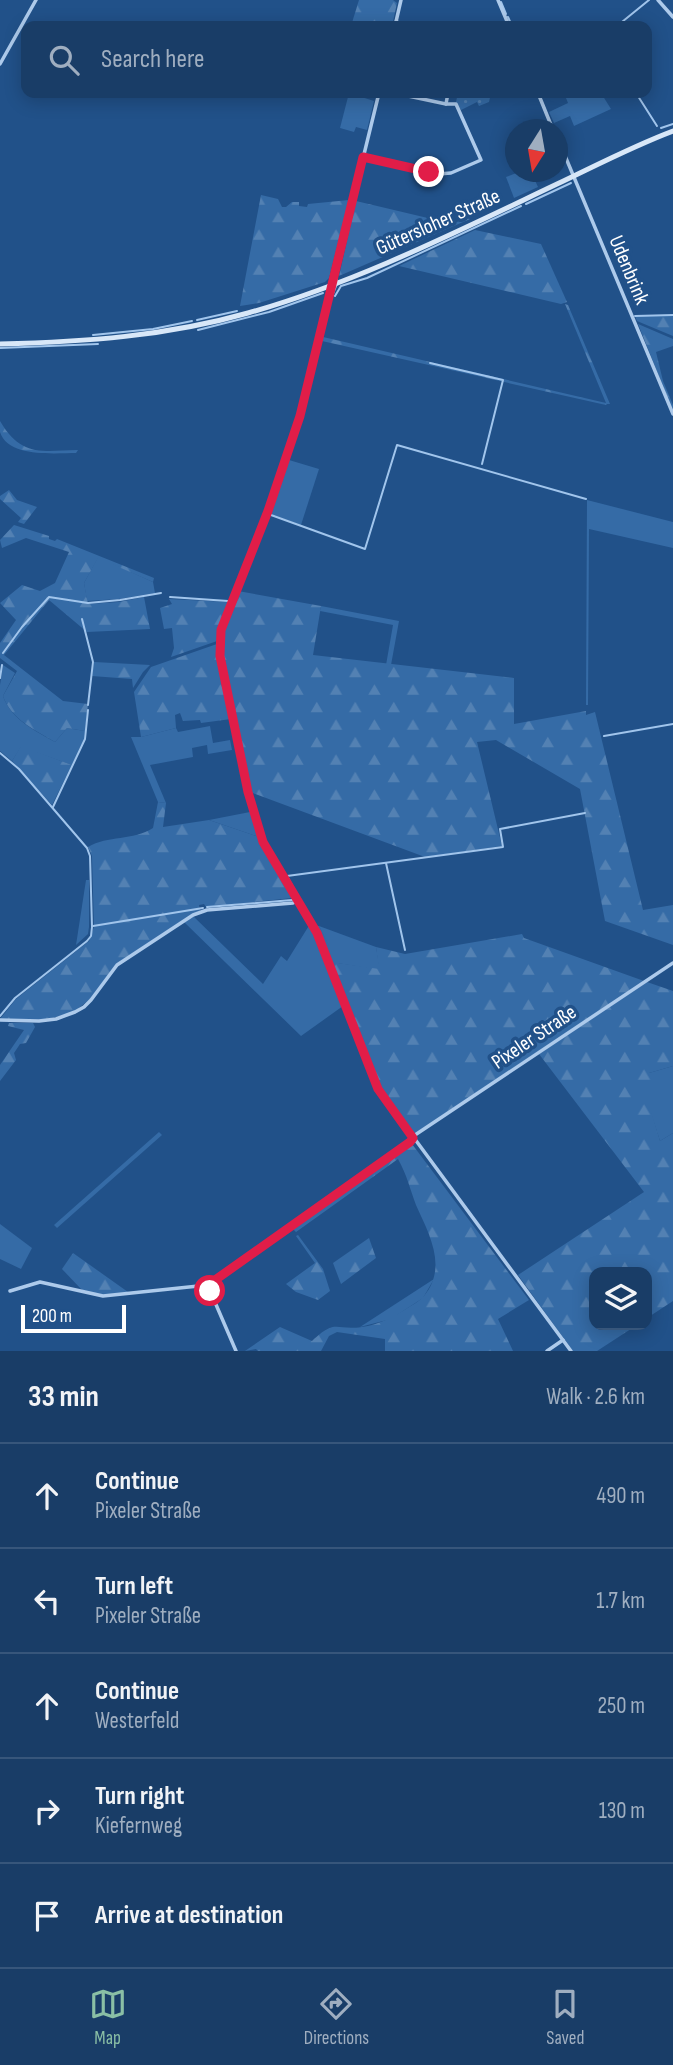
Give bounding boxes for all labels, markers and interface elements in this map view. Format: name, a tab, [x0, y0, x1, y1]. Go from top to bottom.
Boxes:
search box	[21, 21, 652, 98]
icon: search	[45, 41, 83, 79]
text: Search here	[101, 44, 204, 75]
north arrow	[505, 119, 568, 182]
route end	[413, 156, 444, 187]
street label: Gütersloher Straße	[372, 184, 504, 260]
street label: Udenbrink	[603, 232, 655, 308]
street label: Pixeler Straße	[487, 1000, 581, 1074]
map controls	[589, 1267, 652, 1330]
button: layers	[589, 1267, 652, 1330]
route start	[194, 1275, 225, 1306]
scale bar	[21, 1302, 126, 1334]
text: 200 m	[32, 1305, 72, 1328]
text: 33 min	[28, 1379, 99, 1415]
text: Walk · 2.6 km	[546, 1383, 645, 1411]
text: Continue	[95, 1466, 179, 1497]
icon: ahead	[28, 1477, 66, 1515]
text: 490 m	[596, 1482, 645, 1510]
text: Pixeler Straße	[95, 1497, 201, 1525]
text: Turn left	[95, 1571, 173, 1602]
icon: left	[28, 1582, 66, 1620]
text: 1.7 km	[596, 1587, 645, 1615]
text: Pixeler Straße	[95, 1602, 201, 1630]
text: Continue	[95, 1676, 179, 1707]
icon: ahead	[28, 1687, 66, 1725]
text: 250 m	[598, 1692, 645, 1720]
text: Westerfeld	[95, 1707, 179, 1735]
text: Turn right	[95, 1781, 184, 1812]
icon: right	[28, 1792, 66, 1830]
text: 130 m	[599, 1797, 645, 1825]
text: Kiefernweg	[95, 1812, 182, 1840]
icon: arrive	[28, 1897, 66, 1935]
text: Arrive at destination	[95, 1900, 283, 1931]
tab: Map	[89, 1985, 127, 2050]
tab: Directions	[304, 1985, 369, 2050]
tab: Saved	[546, 1985, 584, 2050]

